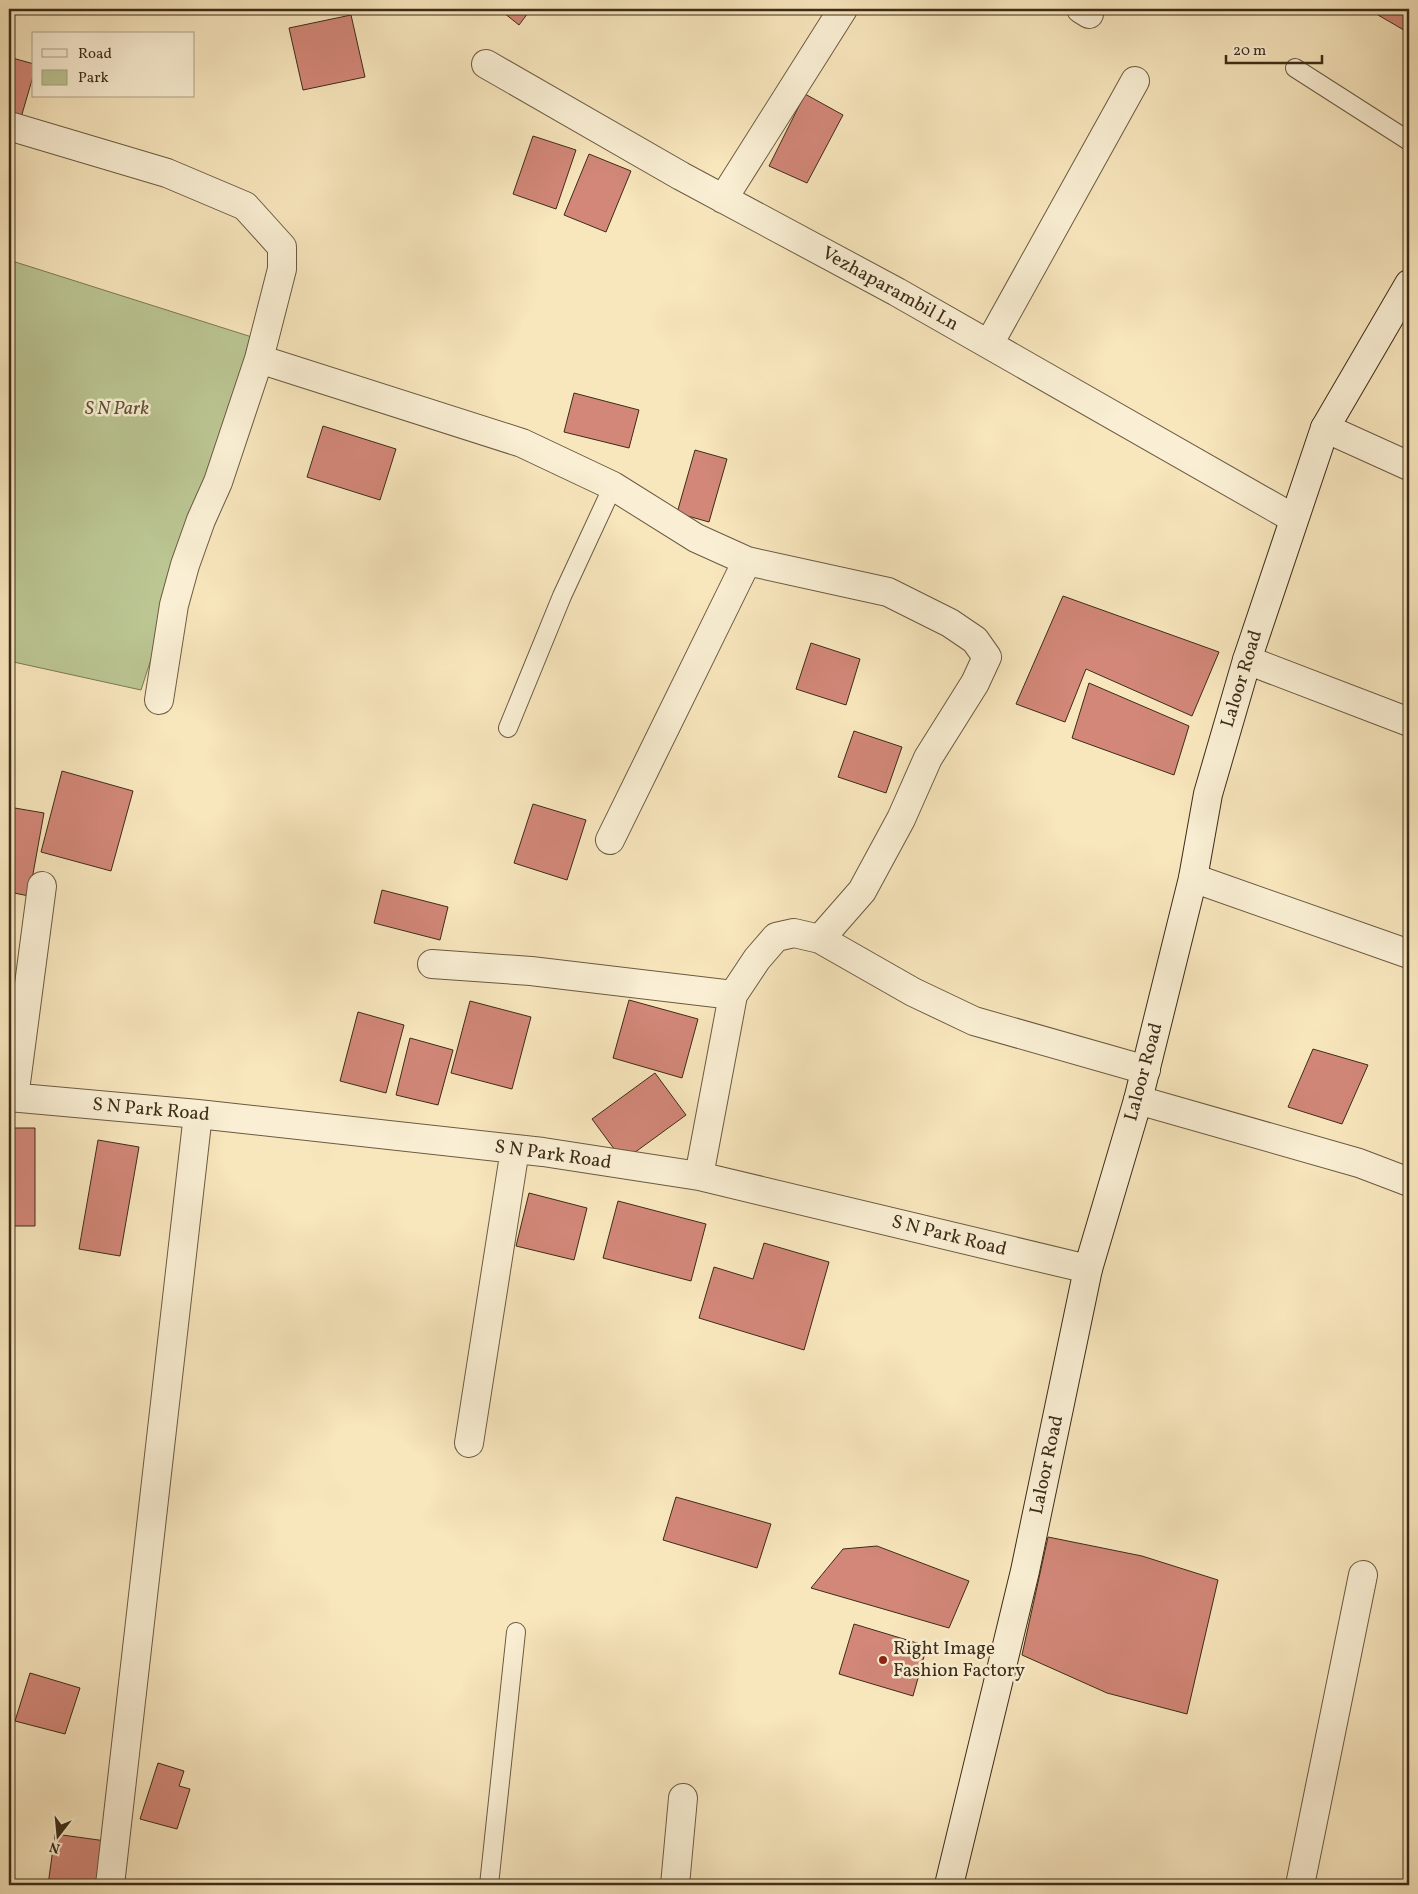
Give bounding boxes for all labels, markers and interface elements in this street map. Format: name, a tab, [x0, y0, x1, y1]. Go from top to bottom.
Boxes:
legend	[32, 32, 195, 98]
scale bar	[1226, 32, 1322, 64]
text: 20 m	[1233, 41, 1266, 62]
text: Road	[78, 44, 112, 65]
text: Park	[78, 68, 109, 89]
street label: Vezhaparambil Ln	[817, 241, 963, 337]
park label: S N Park	[85, 396, 149, 422]
street label: Laloor Road	[1215, 627, 1269, 731]
street label: Laloor Road	[1118, 1020, 1170, 1124]
street label: S N Park Road	[91, 1092, 211, 1128]
street label: S N Park Road	[493, 1134, 613, 1176]
street label: S N Park Road	[889, 1209, 1009, 1263]
street label: Laloor Road	[1024, 1413, 1070, 1517]
place label: Right Image Fashion Factory	[893, 1636, 1025, 1684]
marker: Right Image Fashion Factory	[877, 1654, 889, 1666]
north arrow	[32, 1812, 82, 1862]
text: N	[47, 1837, 62, 1858]

